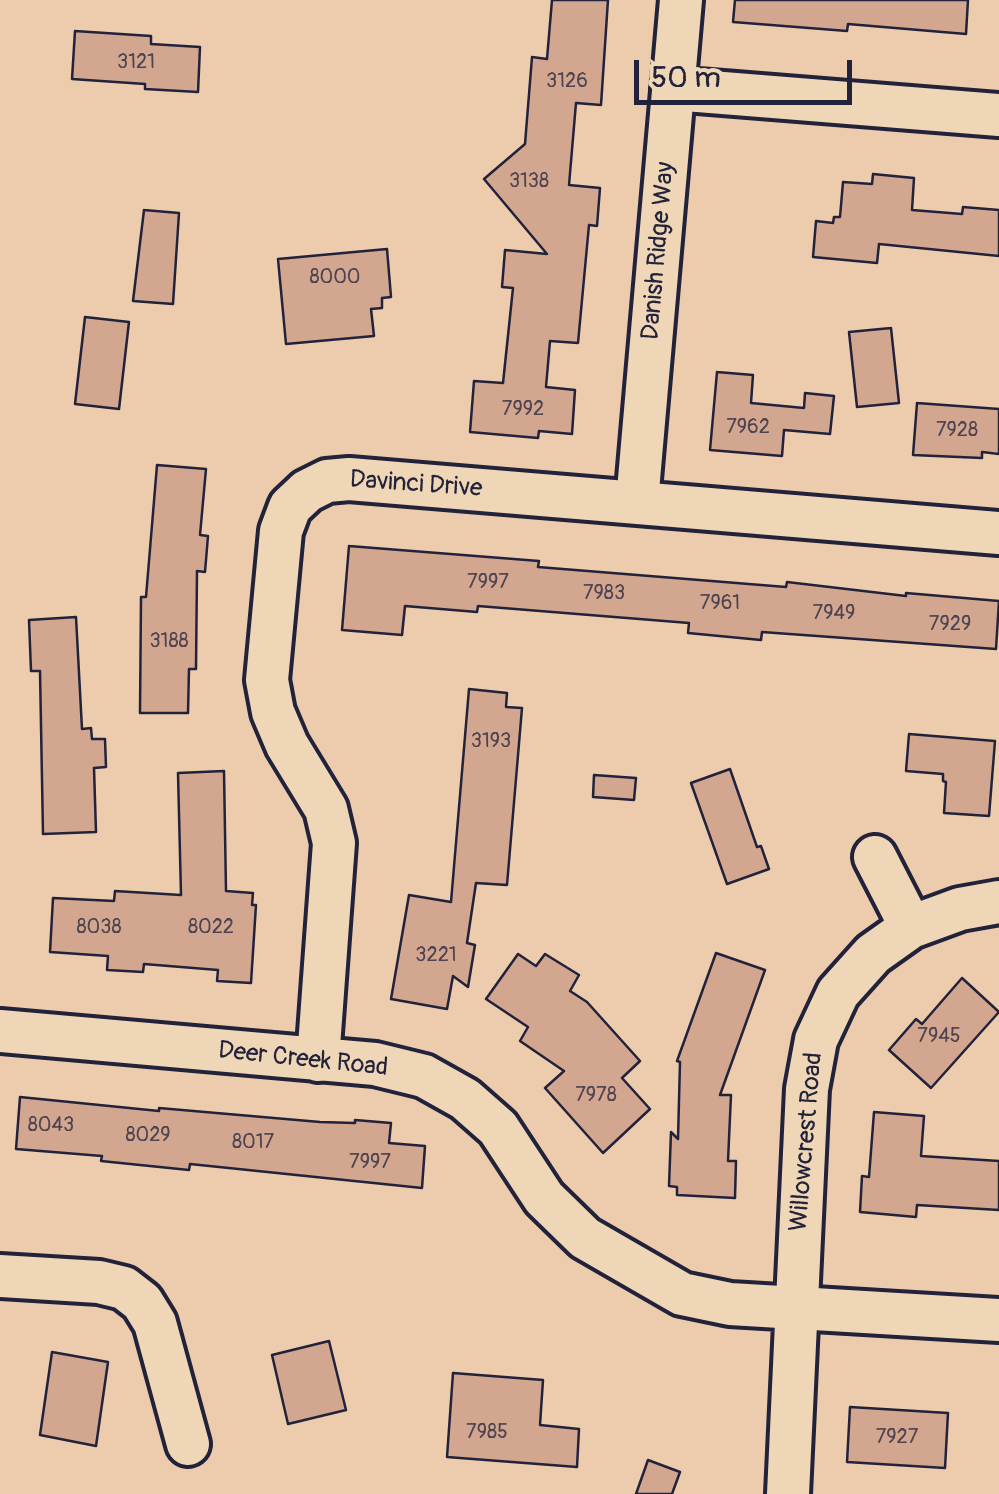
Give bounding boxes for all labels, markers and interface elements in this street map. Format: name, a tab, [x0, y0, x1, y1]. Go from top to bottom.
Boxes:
scale bar	[639, 40, 856, 102]
house number: 3121	[117, 51, 155, 75]
text: 50 m	[651, 59, 721, 96]
house number: 3126	[546, 70, 588, 94]
street label: Danish Ridge Way	[636, 161, 682, 341]
house number: 3138	[509, 170, 549, 194]
house number: 8000	[309, 266, 361, 290]
house number: 7992	[502, 398, 544, 422]
house number: 7962	[726, 416, 770, 440]
house number: 7928	[936, 419, 978, 443]
street label: Davinci Drive	[349, 465, 483, 505]
house number: 7997	[467, 571, 509, 595]
house number: 7983	[583, 582, 625, 606]
house number: 7961	[700, 592, 740, 616]
house number: 7949	[813, 602, 855, 626]
house number: 7929	[929, 613, 971, 637]
house number: 3188	[149, 630, 189, 654]
house number: 3193	[471, 730, 511, 754]
house number: 8038	[77, 916, 121, 940]
house number: 8022	[188, 916, 234, 940]
house number: 3221	[415, 944, 457, 968]
house number: 7945	[917, 1025, 961, 1049]
street label: Deer Creek Road	[216, 1036, 390, 1084]
street label: Willowcrest Road	[784, 1051, 830, 1233]
house number: 7978	[575, 1084, 617, 1108]
house number: 8043	[28, 1114, 74, 1138]
house number: 8029	[125, 1124, 171, 1148]
house number: 8017	[232, 1131, 274, 1155]
house number: 7997	[349, 1151, 391, 1175]
house number: 7985	[466, 1421, 508, 1445]
house number: 7927	[876, 1426, 918, 1450]

